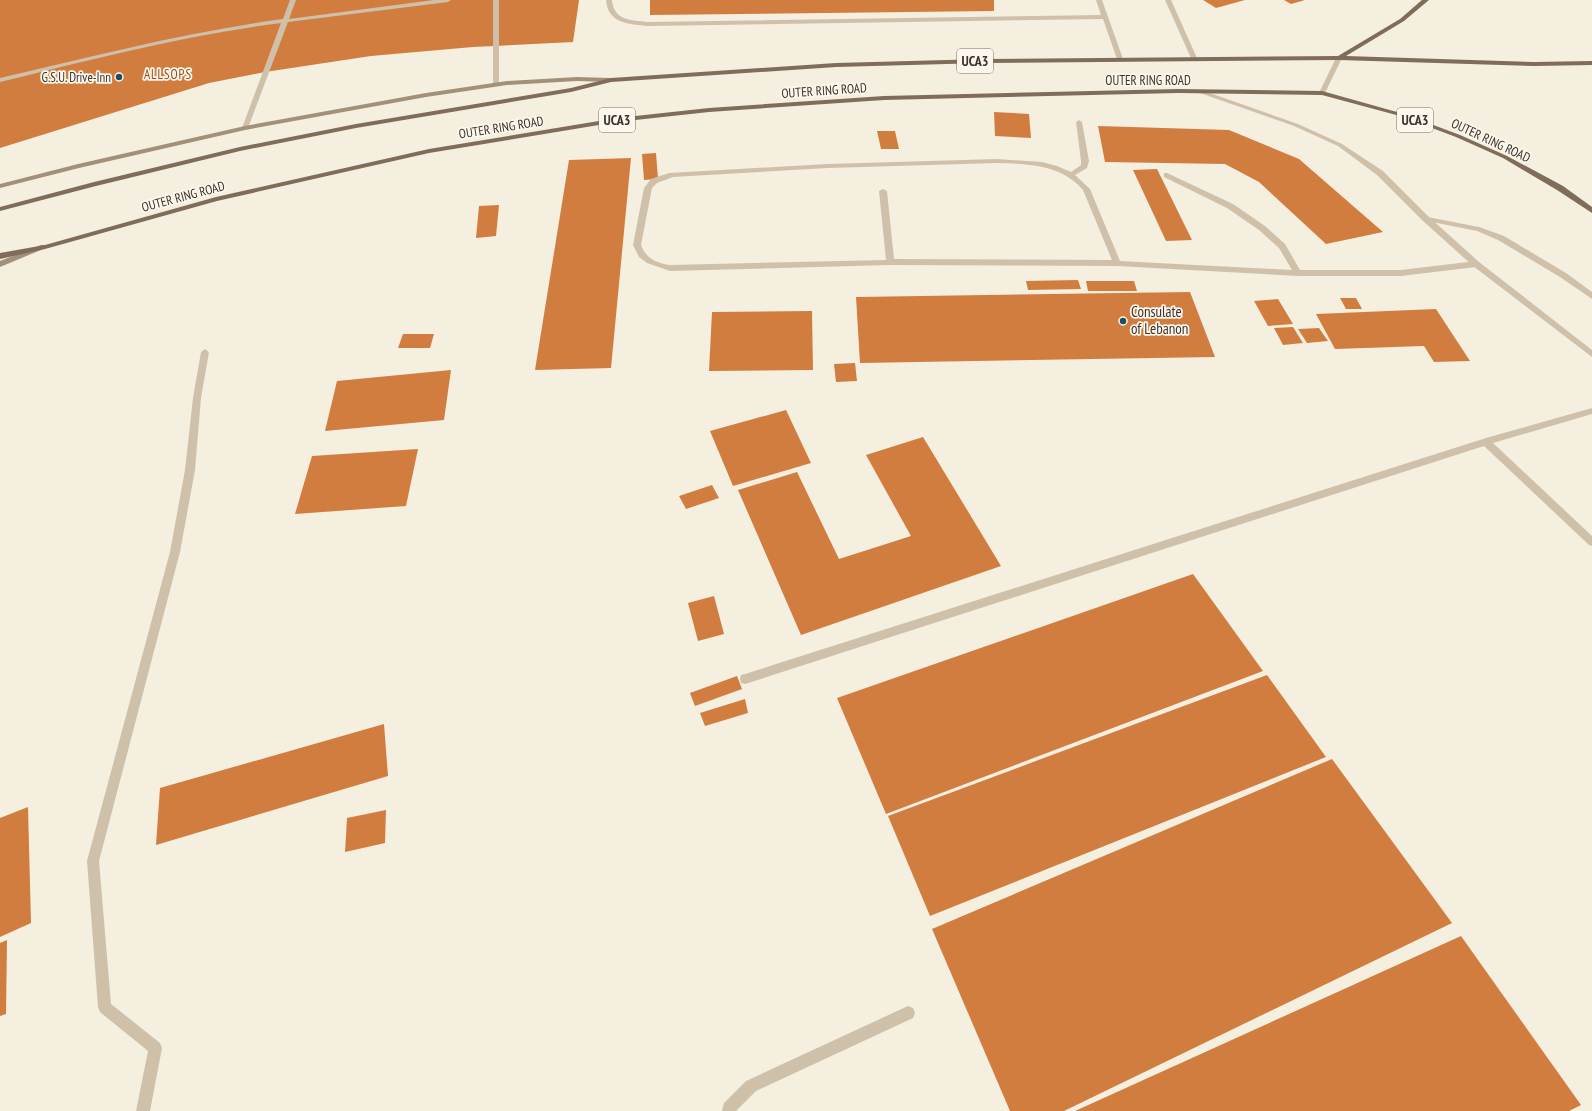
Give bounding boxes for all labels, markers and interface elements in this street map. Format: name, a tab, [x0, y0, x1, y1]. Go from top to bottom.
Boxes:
road number: UCA3	[957, 49, 993, 73]
district label: ALLSOPS	[144, 66, 192, 83]
place label: G.S.U. Drive-Inn	[42, 69, 111, 86]
marker: G.S.U. Drive-Inn	[114, 72, 124, 82]
street label: OUTER RING ROAD	[1105, 72, 1191, 89]
street label: OUTER RING ROAD	[781, 79, 867, 102]
road number: UCA3	[599, 108, 635, 132]
road number: UCA3	[1397, 108, 1433, 132]
street label: OUTER RING ROAD	[458, 112, 545, 143]
street label: OUTER RING ROAD	[1448, 115, 1533, 166]
street label: OUTER RING ROAD	[140, 177, 227, 216]
place label: Consulate of Lebanon	[1131, 302, 1188, 338]
marker: Consulate of Lebanon	[1118, 316, 1128, 326]

